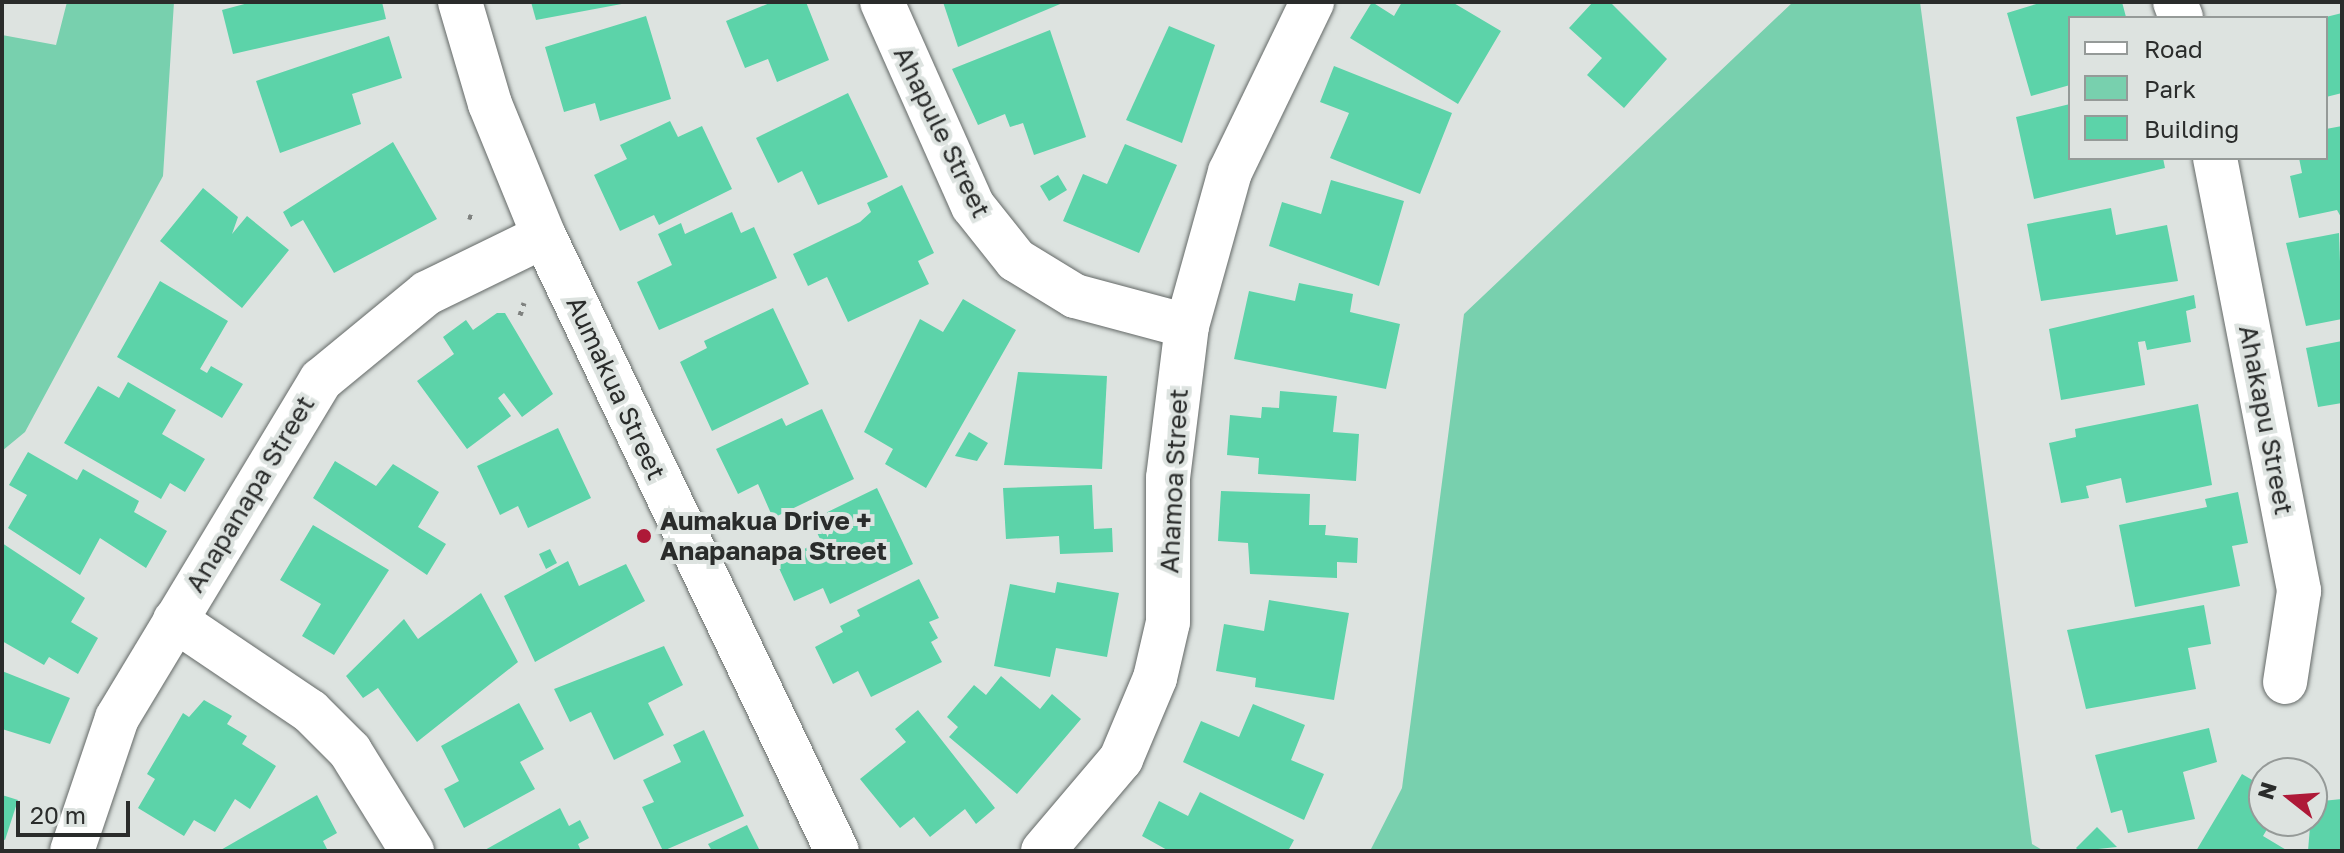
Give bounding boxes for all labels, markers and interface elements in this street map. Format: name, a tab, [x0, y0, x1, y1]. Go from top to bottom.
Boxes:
legend	[2068, 16, 2328, 160]
text: Road	[2144, 34, 2203, 63]
street label: Ahapule Street	[887, 41, 997, 223]
text: Park	[2144, 74, 2196, 103]
text: Building	[2144, 114, 2239, 143]
street label: Aumakua Street	[560, 291, 672, 485]
street label: Ahakapu Street	[2232, 323, 2300, 517]
street label: Ahamoa Street	[1154, 388, 1194, 574]
street label: Anapanapa Street	[179, 390, 321, 598]
place label: Aumakua Drive + Anapanapa Street	[660, 505, 887, 566]
marker: Aumakua Drive + Anapanapa Street	[635, 527, 653, 545]
north arrow	[2248, 757, 2328, 837]
text: N	[2251, 778, 2282, 802]
scale bar	[20, 785, 134, 835]
text: 20 m	[30, 800, 86, 829]

